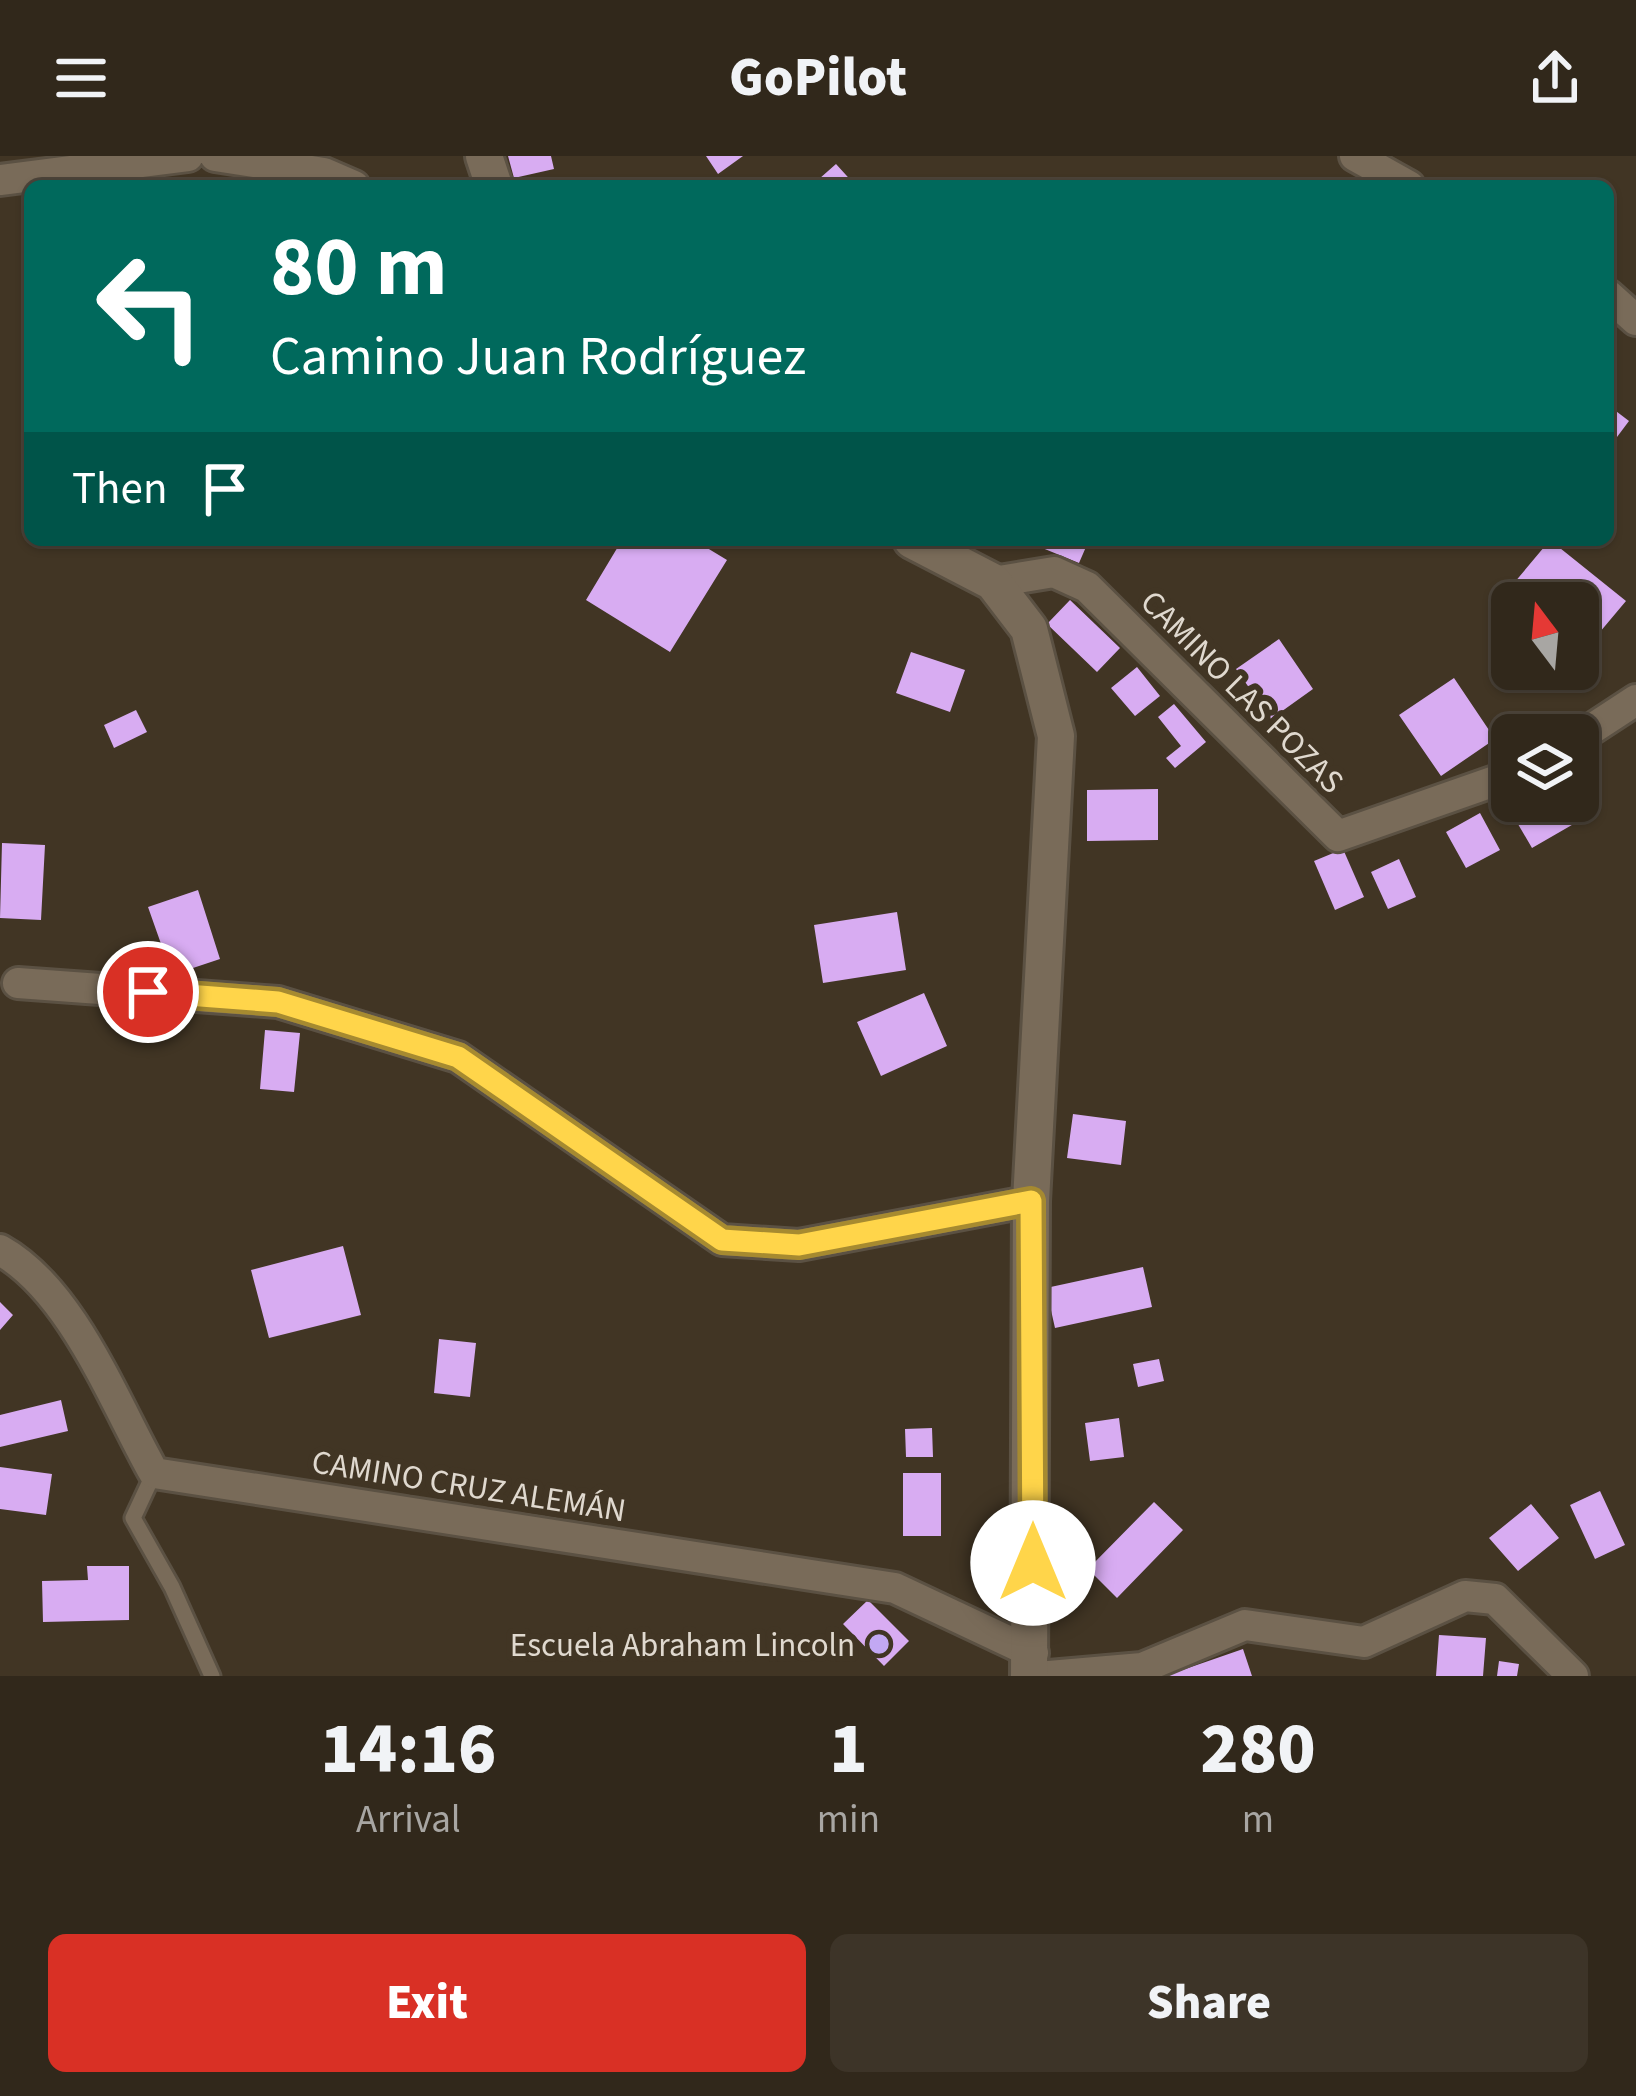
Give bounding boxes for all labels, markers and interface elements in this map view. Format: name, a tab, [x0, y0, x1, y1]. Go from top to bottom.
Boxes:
text: GoPilot	[729, 40, 907, 117]
icon: menu	[48, 45, 114, 111]
icon: share	[1522, 45, 1588, 111]
text: 80 m	[270, 208, 448, 328]
icon: left	[72, 228, 228, 384]
text: Camino Juan Rodríguez	[270, 319, 806, 396]
icon: arrive	[192, 456, 258, 522]
text: Then	[72, 457, 168, 521]
street label: CAMINO LAS POZAS	[1130, 580, 1354, 804]
north arrow	[1491, 582, 1599, 690]
map controls	[1491, 582, 1599, 822]
button: layers	[1491, 714, 1599, 822]
pin	[97, 941, 199, 1043]
icon: arrive	[115, 959, 181, 1025]
street label: CAMINO CRUZ ALEMÁN	[308, 1438, 629, 1535]
position arrow	[970, 1500, 1096, 1626]
place label: Escuela Abraham Lincoln	[510, 1622, 855, 1669]
marker: Escuela Abraham Lincoln	[866, 1631, 892, 1657]
text: 14:16	[320, 1698, 496, 1801]
text: 1	[829, 1698, 868, 1801]
text: 280	[1200, 1698, 1316, 1801]
text: Arrival	[356, 1792, 461, 1848]
text: min	[817, 1792, 880, 1848]
text: m	[1242, 1792, 1274, 1848]
button: Exit	[48, 1934, 806, 2072]
button: Share	[830, 1934, 1588, 2072]

